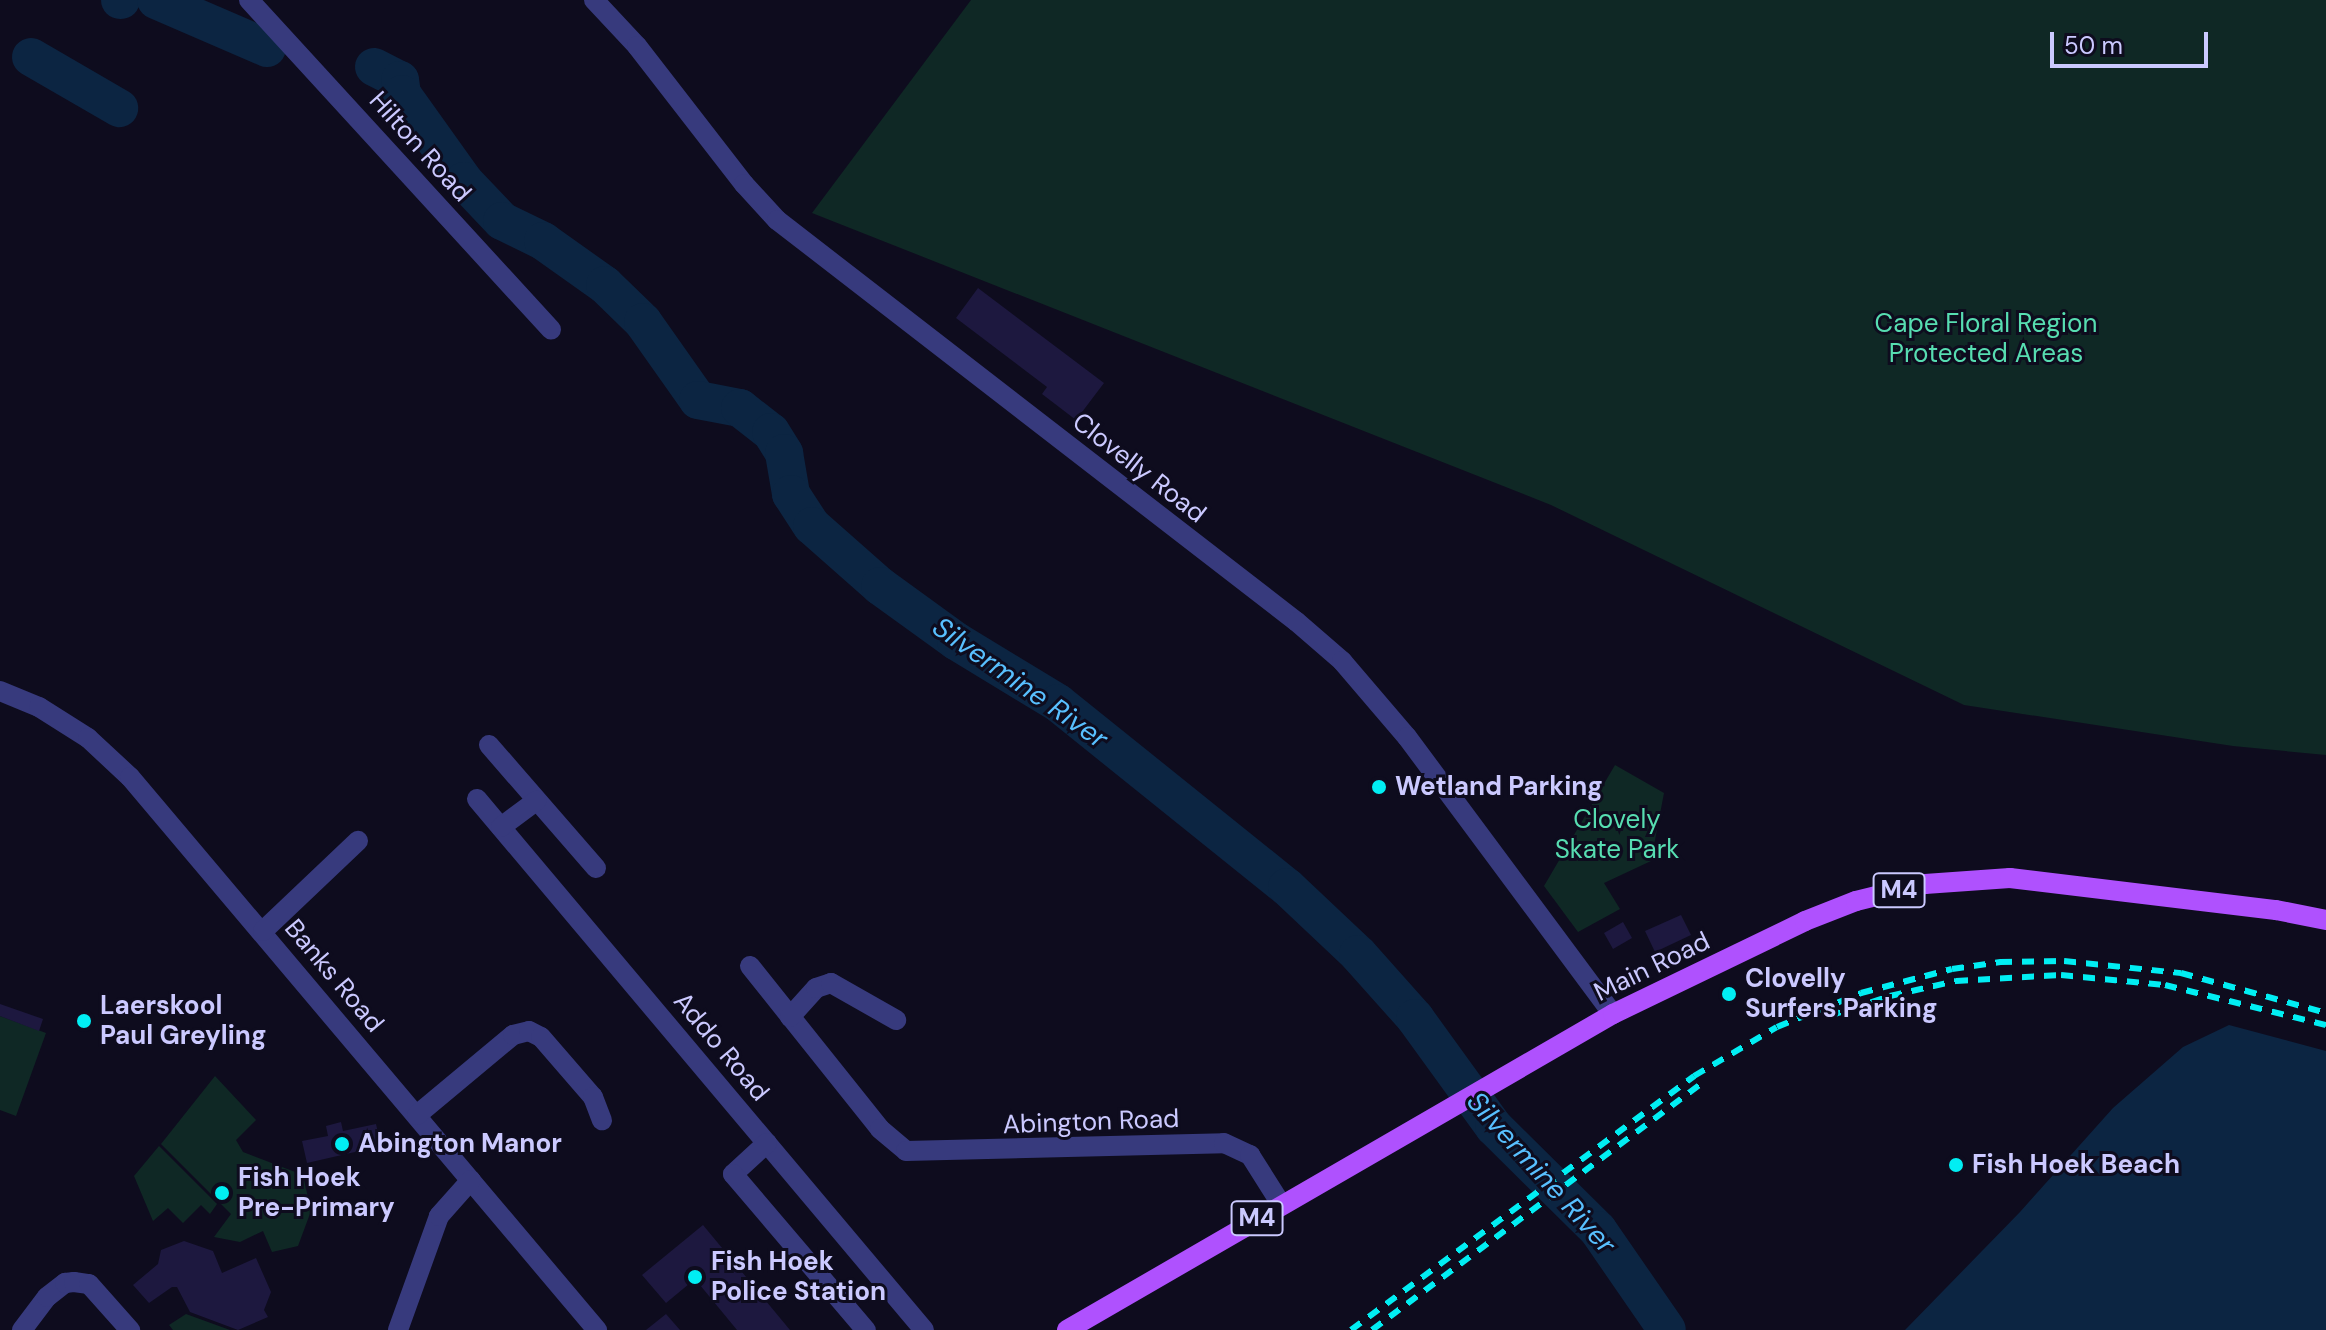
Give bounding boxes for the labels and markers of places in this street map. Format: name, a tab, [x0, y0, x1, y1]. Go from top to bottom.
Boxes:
place label: Wetland Parking	[1395, 771, 1603, 803]
marker: Wetland Parking	[1370, 778, 1388, 796]
place label: Clovelly Surfers Parking	[1745, 963, 1937, 1024]
marker: Clovelly Surfers Parking	[1720, 985, 1738, 1003]
place label: Laerskool Paul Greyling	[100, 990, 266, 1052]
marker: Laerskool Paul Greyling	[75, 1012, 93, 1030]
place label: Abington Manor	[358, 1128, 562, 1160]
marker: Abington Manor	[333, 1135, 351, 1153]
place label: Fish Hoek Beach	[1972, 1149, 2180, 1181]
marker: Fish Hoek Beach	[1947, 1156, 1965, 1174]
place label: Fish Hoek Pre-Primary	[238, 1162, 395, 1224]
marker: Fish Hoek Pre-Primary	[213, 1184, 231, 1202]
place label: Fish Hoek Police Station	[711, 1246, 886, 1308]
marker: Fish Hoek Police Station	[686, 1268, 704, 1286]

